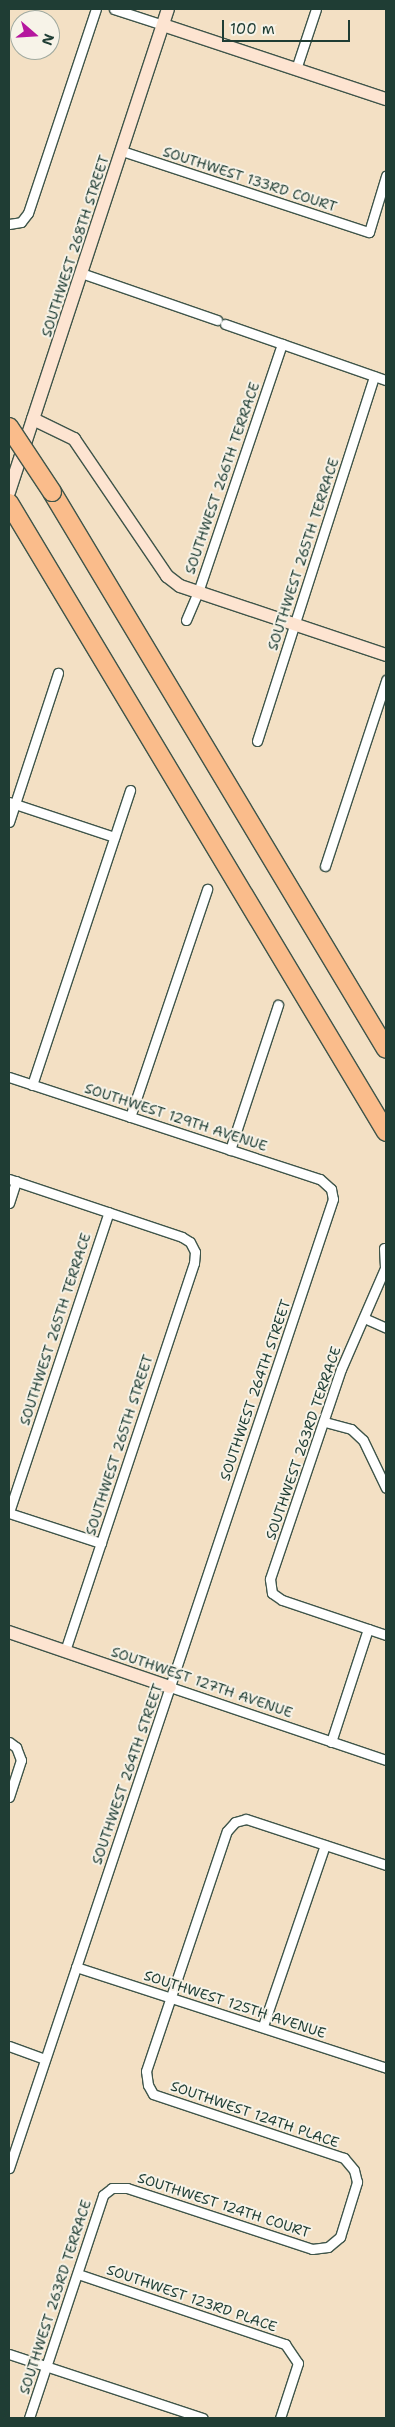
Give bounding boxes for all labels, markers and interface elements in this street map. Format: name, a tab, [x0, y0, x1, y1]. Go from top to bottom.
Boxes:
north arrow	[10, 10, 60, 60]
scale bar	[225, 10, 352, 42]
text: 100 m	[230, 19, 275, 39]
text: N	[38, 31, 59, 48]
street label: SOUTHWEST 133RD COURT	[161, 143, 339, 215]
street label: SOUTHWEST 268TH STREET	[38, 153, 112, 339]
street label: SOUTHWEST 266TH TERRACE	[181, 380, 263, 576]
street label: SOUTHWEST 265TH TERRACE	[264, 456, 342, 652]
street label: SOUTHWEST 129TH AVENUE	[83, 1079, 269, 1155]
street label: SOUTHWEST 265TH TERRACE	[16, 1231, 94, 1427]
street label: SOUTHWEST 264TH STREET	[216, 1297, 294, 1483]
street label: SOUTHWEST 263RD TERRACE	[262, 1344, 344, 1542]
street label: SOUTHWEST 265TH STREET	[82, 1352, 156, 1538]
street label: SOUTHWEST 127TH AVENUE	[109, 1643, 295, 1721]
street label: SOUTHWEST 264TH STREET	[88, 1681, 166, 1867]
street label: SOUTHWEST 125TH AVENUE	[142, 1967, 328, 2041]
street label: SOUTHWEST 124TH PLACE	[169, 2077, 341, 2151]
street label: SOUTHWEST 124TH COURT	[136, 2169, 312, 2241]
street label: SOUTHWEST 263RD TERRACE	[16, 2198, 94, 2396]
street label: SOUTHWEST 123RD PLACE	[105, 2261, 279, 2335]

